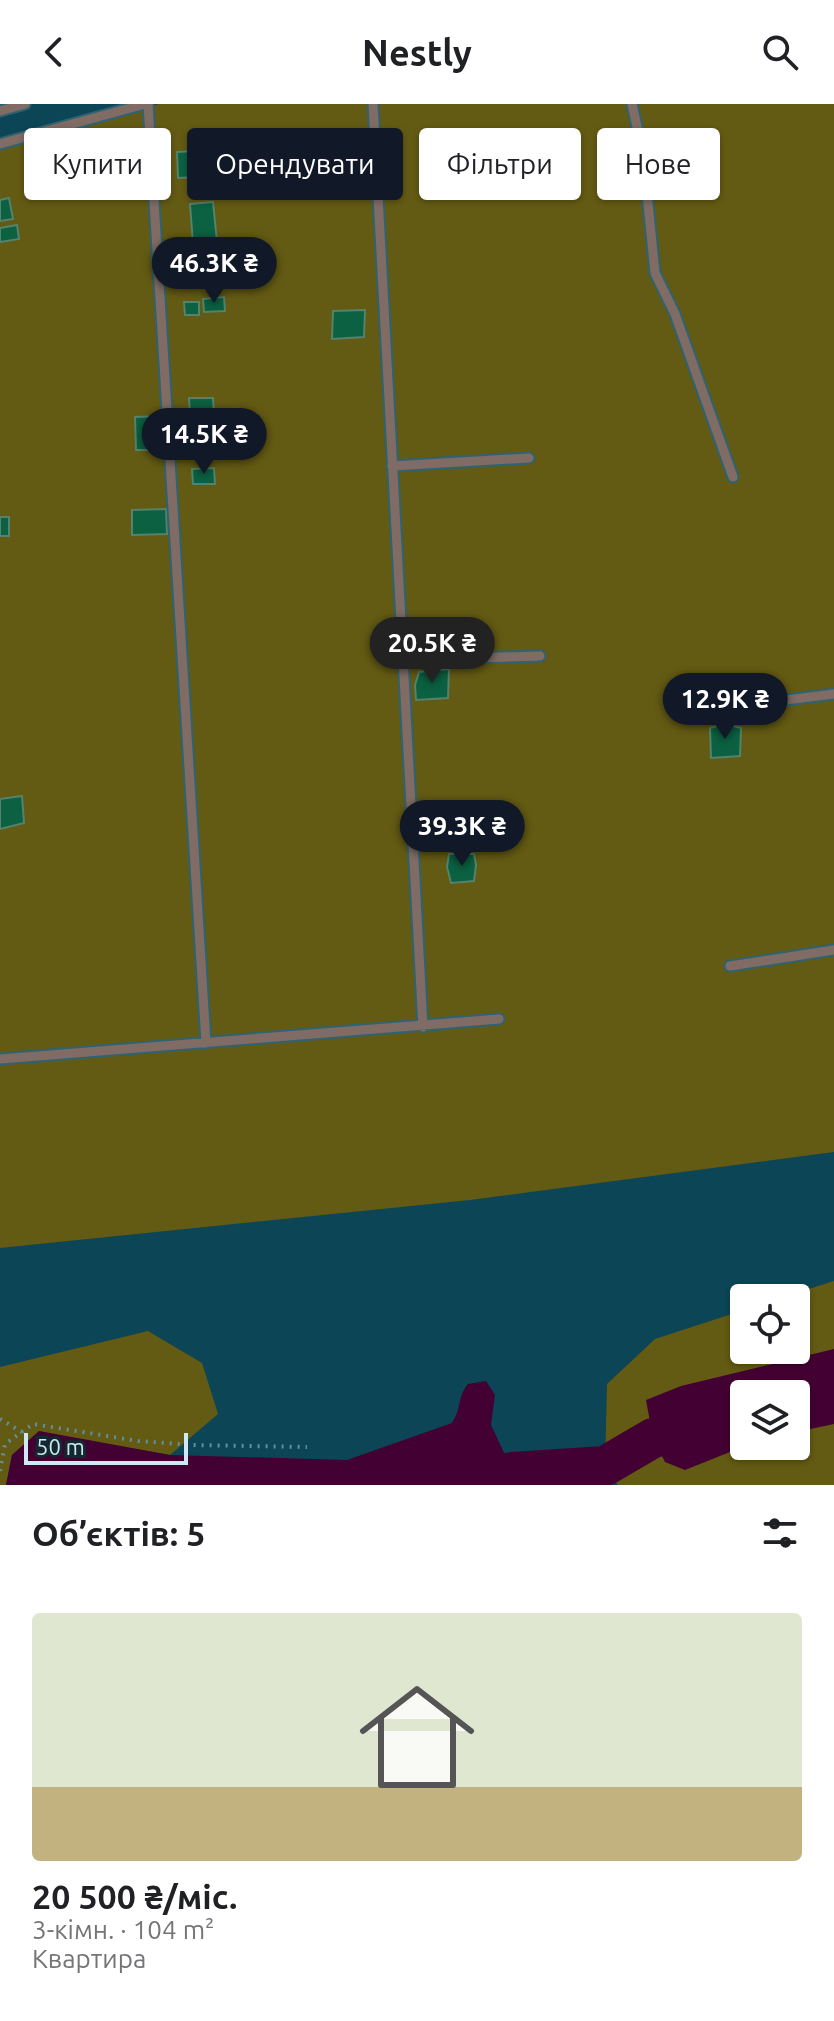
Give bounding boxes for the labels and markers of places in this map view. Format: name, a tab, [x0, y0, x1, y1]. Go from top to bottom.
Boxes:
pin: 46.3K ₴	[140, 237, 288, 305]
pin: 14.5K ₴	[130, 408, 278, 476]
pin: 20.5K ₴	[358, 617, 506, 685]
pin: 12.9K ₴	[651, 673, 799, 741]
pin: 39.3K ₴	[388, 800, 536, 868]

